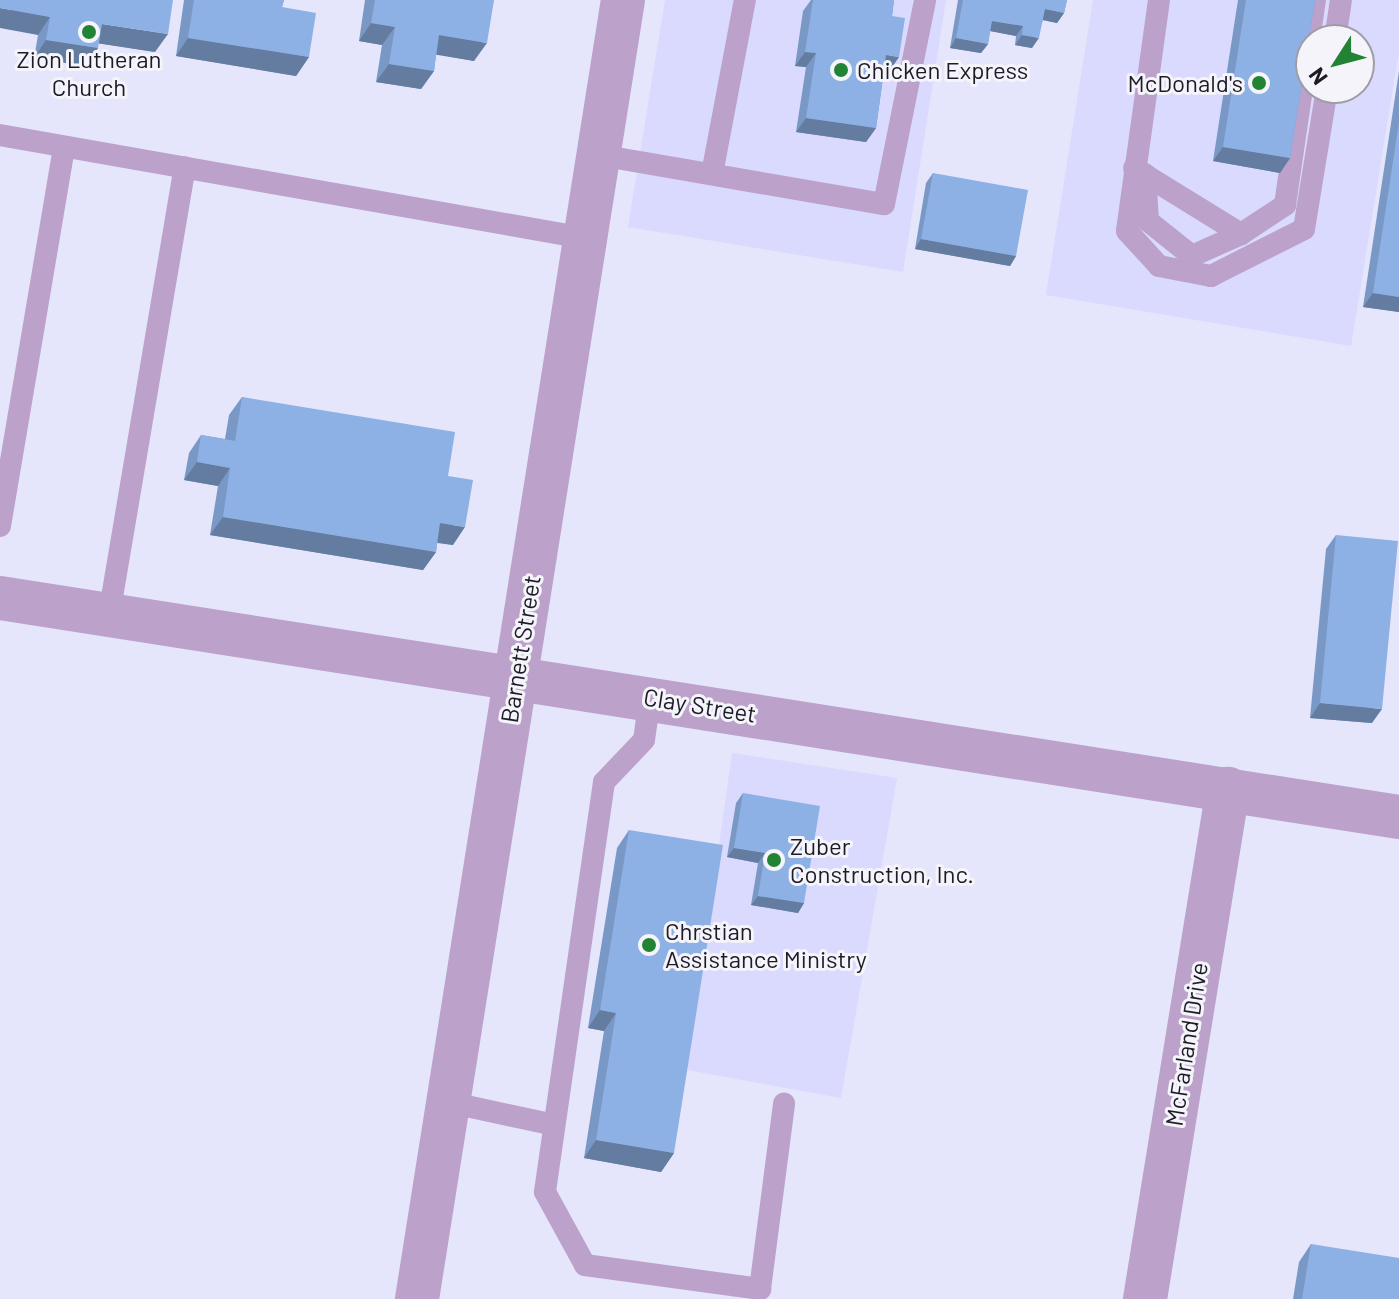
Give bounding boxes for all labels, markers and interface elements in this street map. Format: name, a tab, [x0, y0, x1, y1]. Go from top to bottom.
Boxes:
marker: Zion Lutheran Church	[80, 23, 98, 41]
north arrow	[1295, 24, 1375, 104]
place label: Zion Lutheran Church	[17, 45, 161, 101]
place label: Chicken Express	[857, 56, 1028, 84]
marker: Chicken Express	[832, 61, 850, 79]
text: N	[1302, 63, 1332, 91]
place label: McDonald's	[1128, 69, 1243, 97]
marker: McDonald's	[1250, 74, 1268, 92]
street label: Barnett Street	[494, 573, 546, 725]
street label: Clay Street	[642, 682, 758, 728]
place label: Zuber Construction, Inc.	[790, 832, 974, 888]
marker: Zuber Construction, Inc.	[765, 851, 783, 869]
place label: Chrstian Assistance Ministry	[665, 917, 867, 973]
marker: Chrstian Assistance Ministry	[640, 936, 658, 954]
street label: McFarland Drive	[1159, 960, 1213, 1128]

